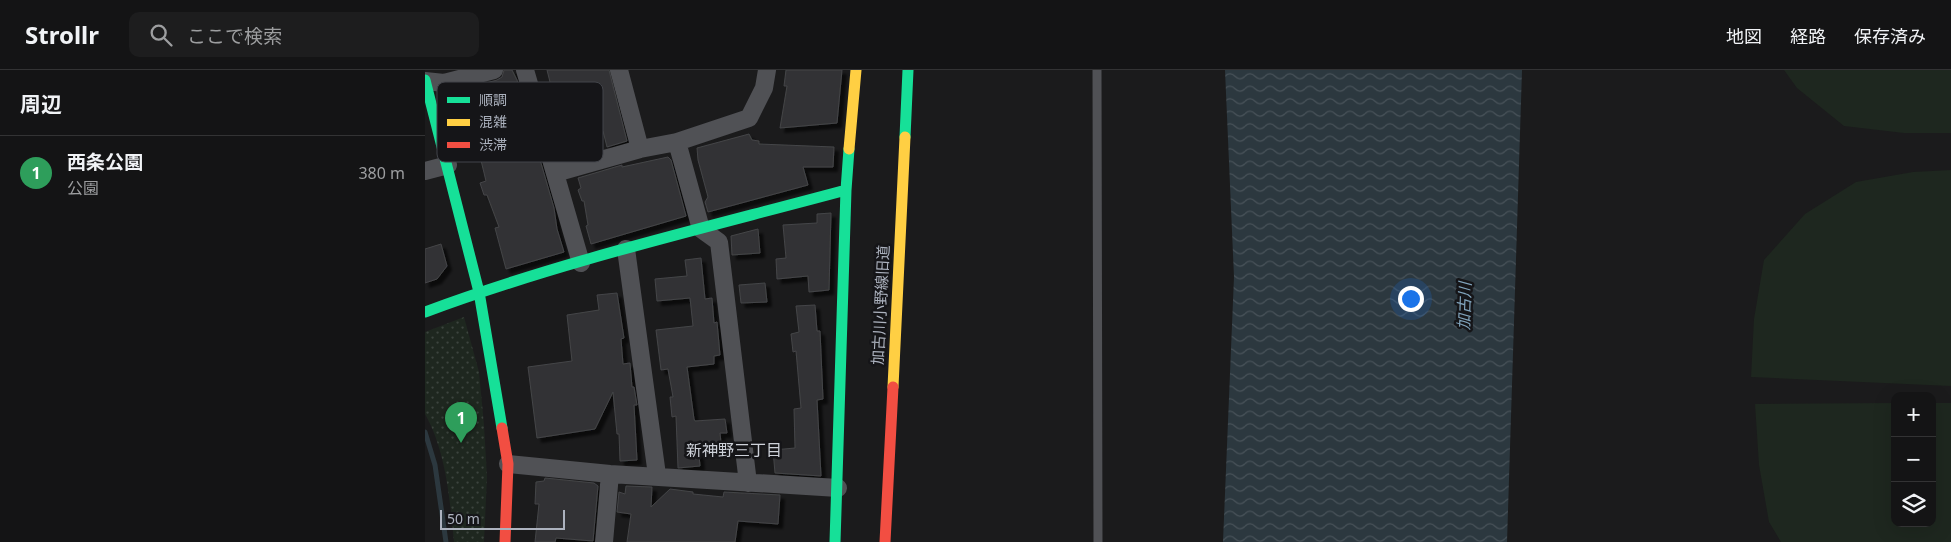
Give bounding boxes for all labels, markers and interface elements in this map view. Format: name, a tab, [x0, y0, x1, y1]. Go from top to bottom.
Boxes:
search box	[129, 12, 479, 57]
text: Strollr	[25, 18, 99, 51]
icon: search	[147, 21, 175, 49]
text: ここで検索	[187, 23, 282, 49]
text: 地図	[1726, 24, 1762, 48]
text: 経路	[1790, 24, 1826, 48]
text: 保存済み	[1854, 24, 1926, 48]
legend	[437, 82, 603, 162]
text: 周辺	[20, 90, 62, 118]
text: 順調	[479, 90, 507, 109]
text: 混雑	[479, 112, 507, 131]
text: 渋滞	[479, 135, 507, 154]
text: 西条公園	[67, 149, 143, 175]
text: 1	[31, 162, 41, 184]
text: 380 m	[358, 162, 405, 184]
text: 公園	[67, 177, 99, 199]
street label: 加古川小野線旧道	[867, 244, 893, 365]
water label: 加古川	[1452, 280, 1476, 330]
your location	[1398, 286, 1424, 312]
map controls	[1891, 392, 1936, 527]
button: +	[1891, 392, 1936, 437]
pin: 1	[445, 402, 477, 443]
button: −	[1891, 437, 1936, 482]
district label: 新神野三丁目	[686, 439, 782, 461]
button: layers	[1891, 482, 1936, 527]
scale bar	[440, 507, 565, 530]
text: 50 m	[447, 509, 480, 528]

